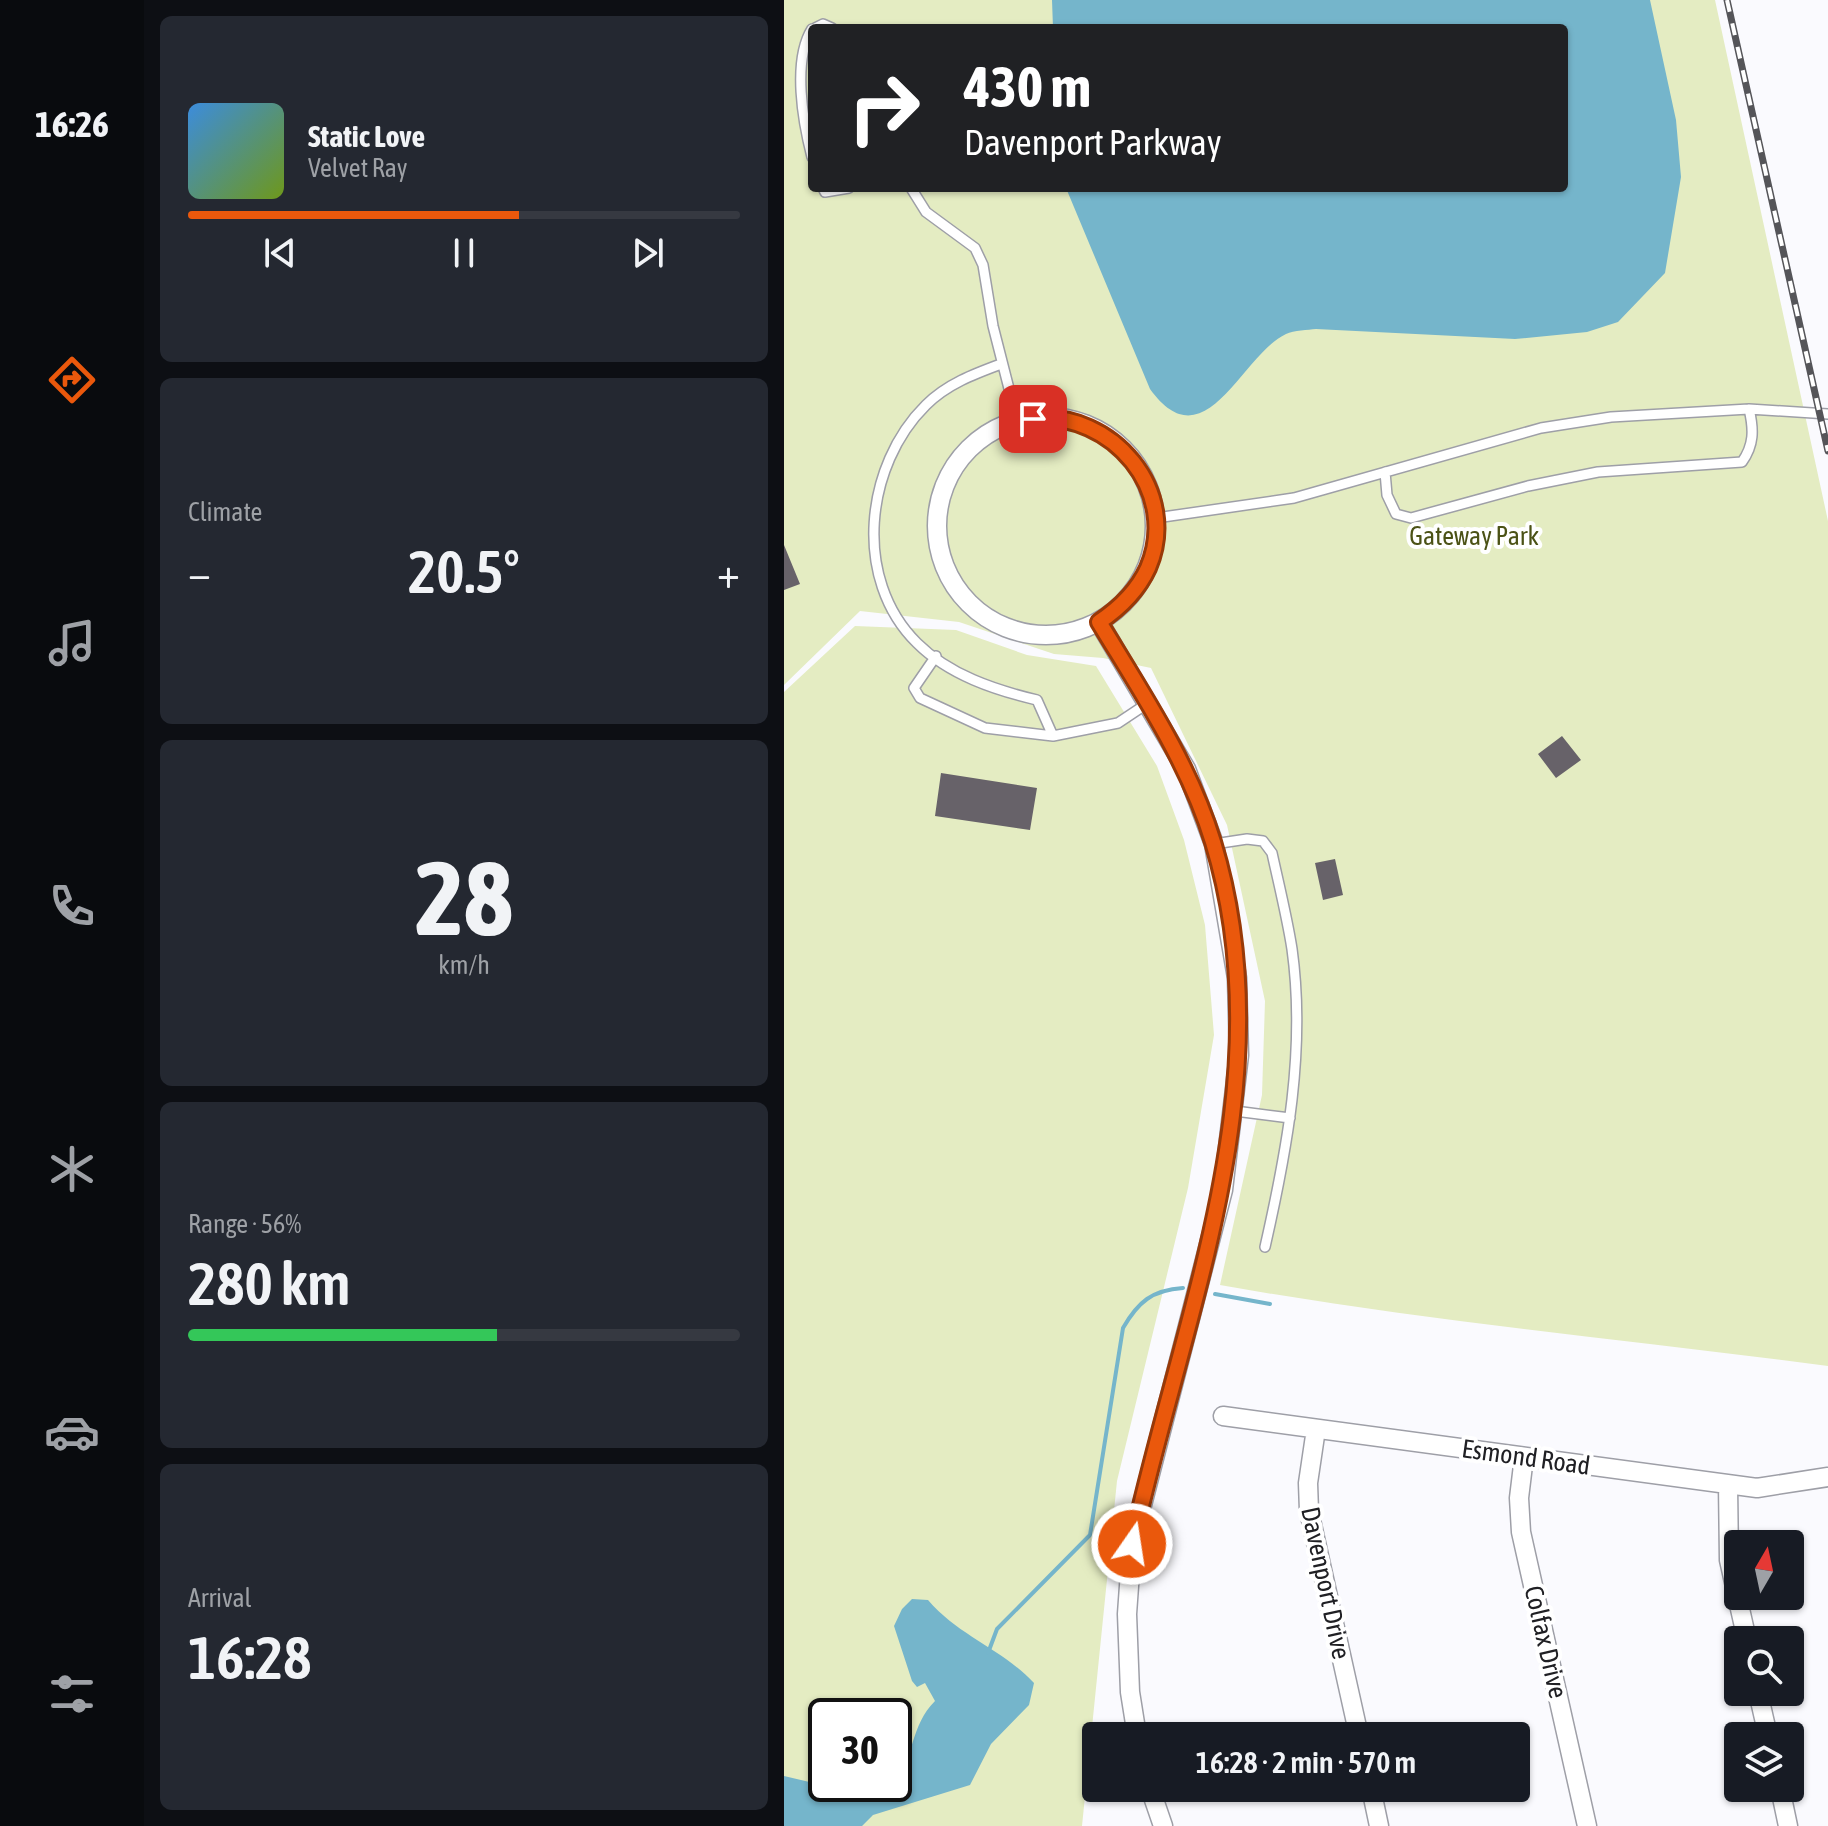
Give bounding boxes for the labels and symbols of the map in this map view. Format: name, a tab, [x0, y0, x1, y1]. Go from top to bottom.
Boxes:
pin	[999, 385, 1067, 453]
park label: Gateway Park	[1409, 521, 1539, 551]
street label: Esmond Road	[1460, 1433, 1592, 1481]
position arrow	[1090, 1502, 1174, 1586]
street label: Davenport Drive	[1295, 1504, 1357, 1662]
north arrow	[1724, 1530, 1804, 1610]
street label: Colfax Drive	[1518, 1583, 1574, 1701]
speed limit sign: 30	[808, 1698, 912, 1802]

